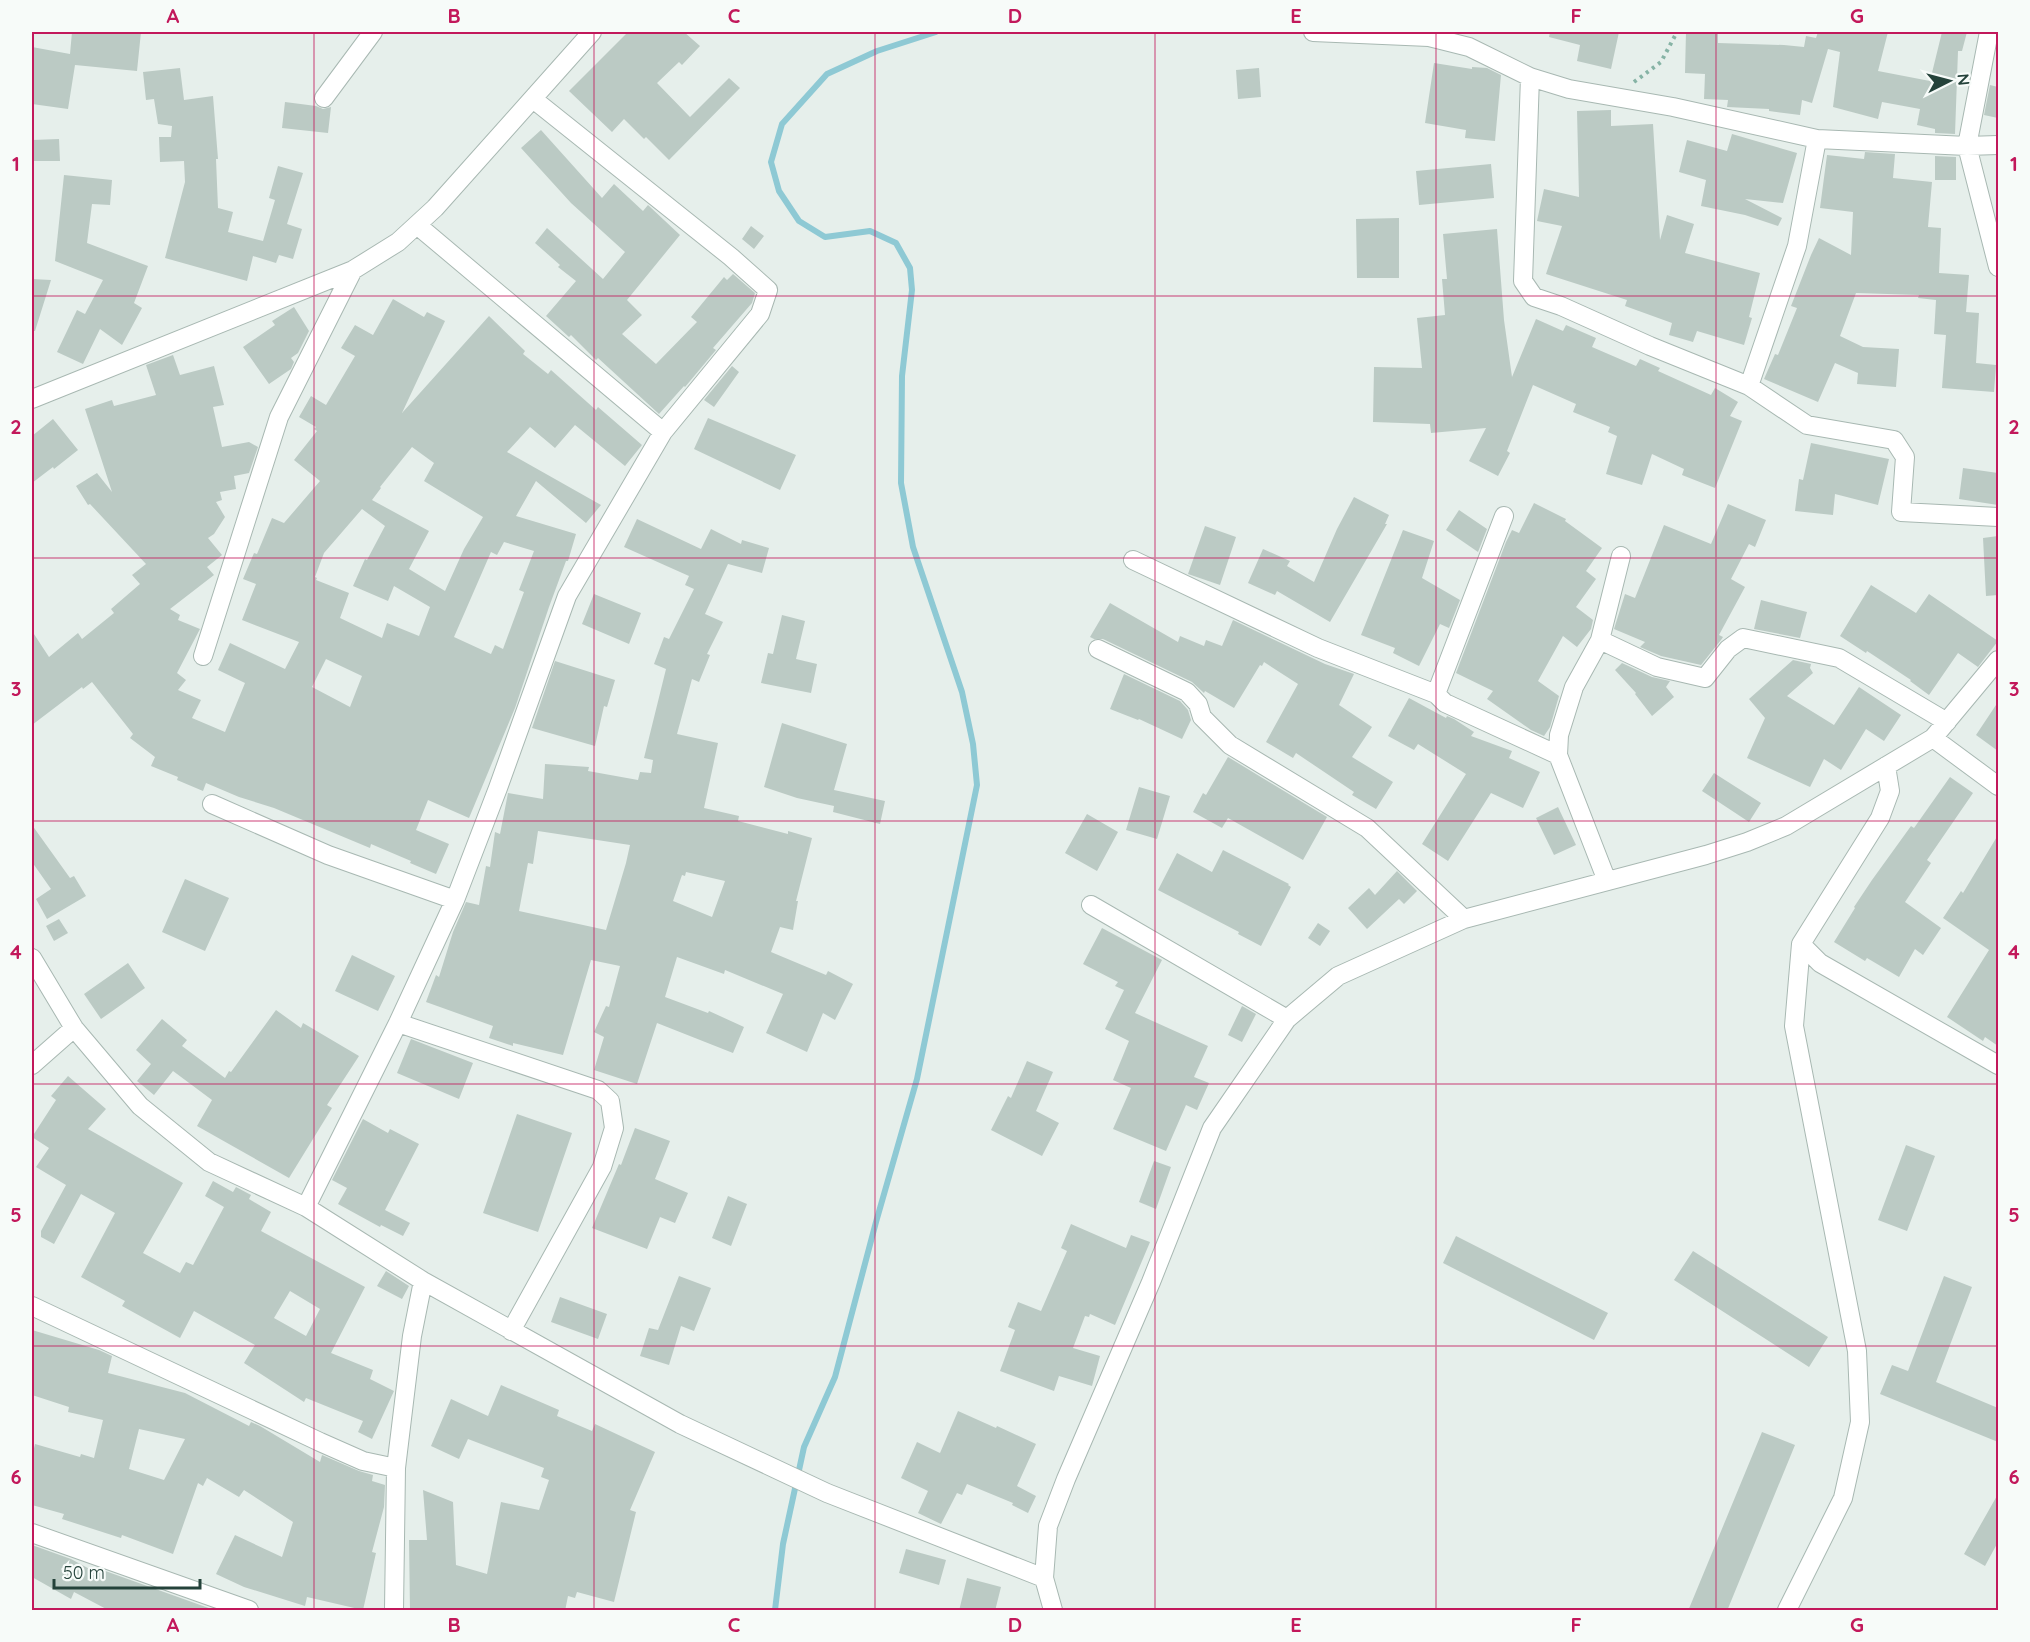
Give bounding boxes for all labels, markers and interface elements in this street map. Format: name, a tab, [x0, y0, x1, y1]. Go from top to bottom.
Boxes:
text: A	[167, 3, 180, 28]
text: B	[447, 3, 461, 28]
text: C	[728, 3, 741, 28]
text: D	[1008, 3, 1022, 28]
text: E	[1290, 3, 1302, 28]
text: F	[1570, 3, 1582, 28]
text: G	[1850, 3, 1864, 28]
north arrow	[1919, 51, 1979, 111]
text: N	[1953, 73, 1974, 86]
text: 1	[12, 151, 20, 176]
text: 1	[2010, 151, 2018, 176]
text: 2	[10, 414, 22, 439]
text: 2	[2008, 414, 2020, 439]
text: 3	[11, 676, 21, 701]
text: 3	[2009, 676, 2019, 701]
text: 4	[10, 939, 22, 964]
text: 4	[2008, 939, 2020, 964]
text: 5	[10, 1202, 22, 1227]
text: 5	[2008, 1202, 2020, 1227]
text: 6	[10, 1464, 22, 1489]
text: 6	[2008, 1464, 2020, 1489]
scale bar	[54, 1552, 200, 1590]
text: 50 m	[63, 1561, 105, 1584]
text: A	[167, 1612, 180, 1637]
text: B	[447, 1612, 461, 1637]
text: C	[728, 1612, 741, 1637]
text: D	[1008, 1612, 1022, 1637]
text: E	[1290, 1612, 1302, 1637]
text: F	[1570, 1612, 1582, 1637]
text: G	[1850, 1612, 1864, 1637]

